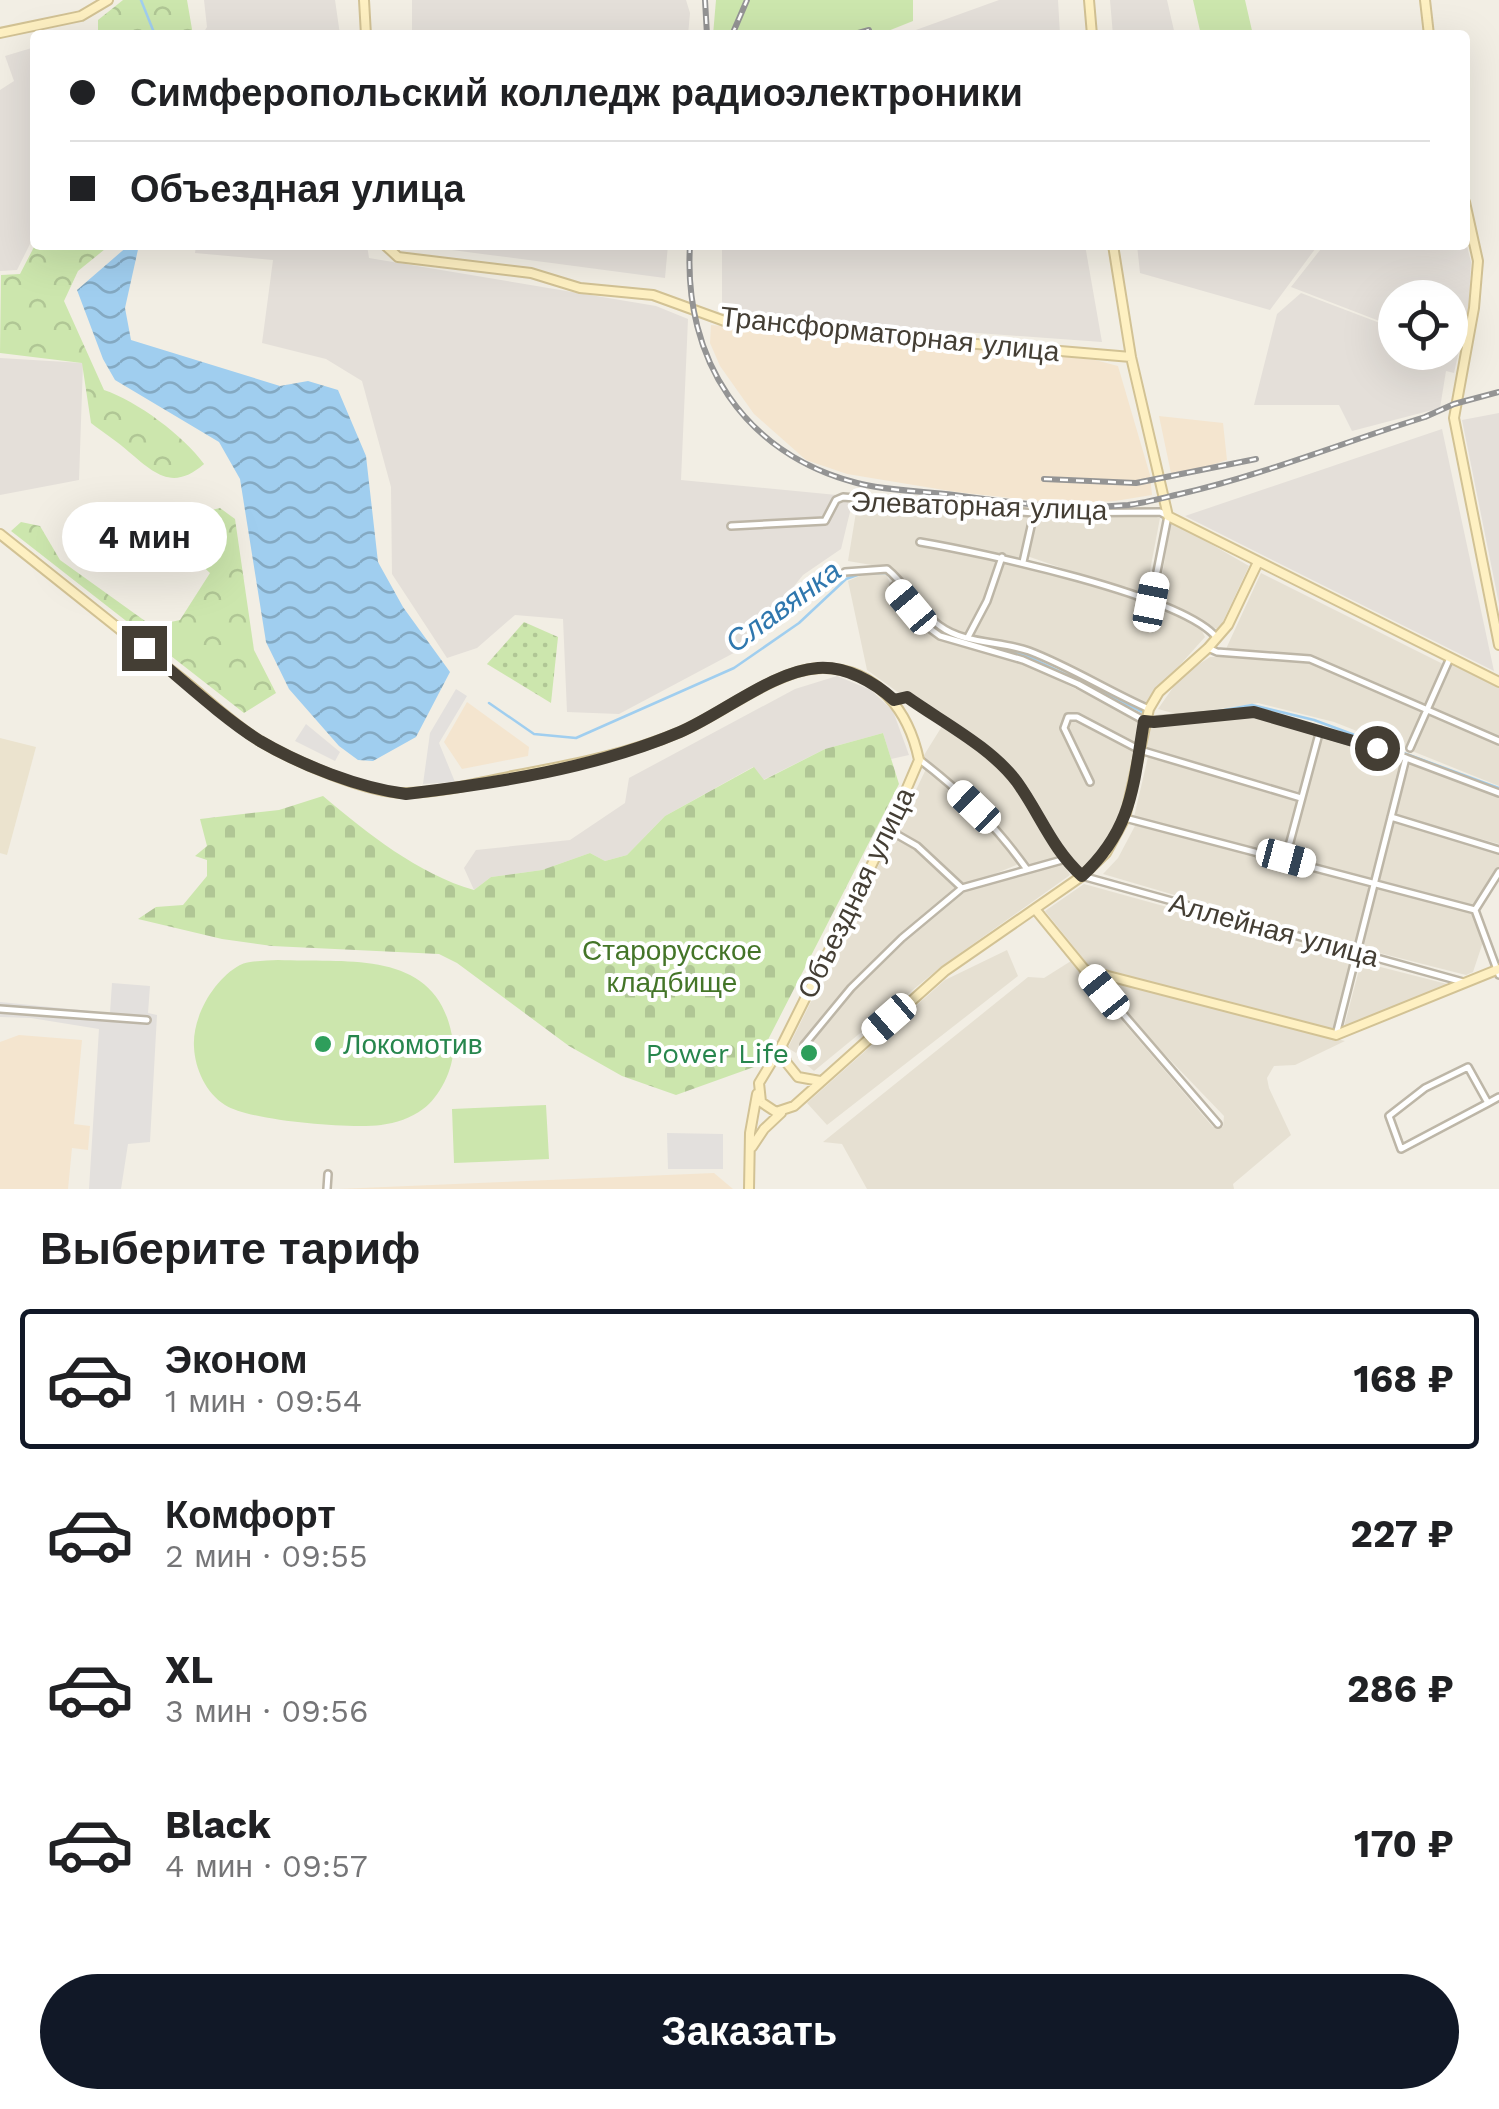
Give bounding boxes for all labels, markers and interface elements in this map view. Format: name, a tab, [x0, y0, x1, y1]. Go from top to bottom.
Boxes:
text: Симферопольский колледж радиоэлектроники	[130, 71, 1023, 115]
text: Объездная улица	[130, 167, 465, 211]
map controls	[1378, 280, 1468, 370]
button: locate	[1378, 280, 1468, 370]
street label: Трансформаторная улица	[719, 300, 1062, 368]
street label: Элеваторная улица	[850, 485, 1108, 527]
callout: 4 мин	[62, 503, 226, 573]
text: 4 мин	[98, 518, 191, 556]
water label: Славянка	[719, 553, 847, 659]
car	[1131, 570, 1171, 634]
car	[880, 574, 942, 640]
route end	[122, 626, 167, 671]
route start	[1355, 726, 1400, 771]
car	[942, 775, 1006, 839]
street label: Объездная улица	[791, 782, 922, 1004]
car	[1253, 836, 1319, 880]
street label: Аллейная улица	[1166, 886, 1383, 974]
park label: Старорусское кладбище	[582, 934, 762, 999]
car	[1073, 959, 1135, 1025]
car	[857, 988, 921, 1050]
place label: Локомотив	[343, 1028, 483, 1061]
marker: Локомотив	[312, 1033, 334, 1055]
place label: Power Life	[645, 1037, 789, 1070]
marker: Power Life	[798, 1042, 820, 1064]
text: Выберите тариф	[40, 1222, 420, 1275]
icon: car	[45, 1334, 135, 1424]
text: Эконом	[165, 1338, 308, 1382]
text: 168 ₽	[1353, 1357, 1454, 1401]
text: 1 мин · 09:54	[165, 1382, 362, 1420]
icon: car	[45, 1489, 135, 1579]
text: Комфорт	[165, 1493, 336, 1537]
text: 227 ₽	[1350, 1512, 1454, 1556]
text: 2 мин · 09:55	[165, 1537, 368, 1575]
icon: car	[45, 1644, 135, 1734]
text: XL	[165, 1648, 213, 1692]
text: 286 ₽	[1347, 1667, 1454, 1711]
text: 3 мин · 09:56	[165, 1692, 368, 1730]
icon: car	[45, 1799, 135, 1889]
text: Black	[165, 1803, 271, 1847]
text: 170 ₽	[1354, 1822, 1454, 1866]
text: 4 мин · 09:57	[165, 1847, 368, 1885]
button: Заказать	[40, 1974, 1459, 2089]

